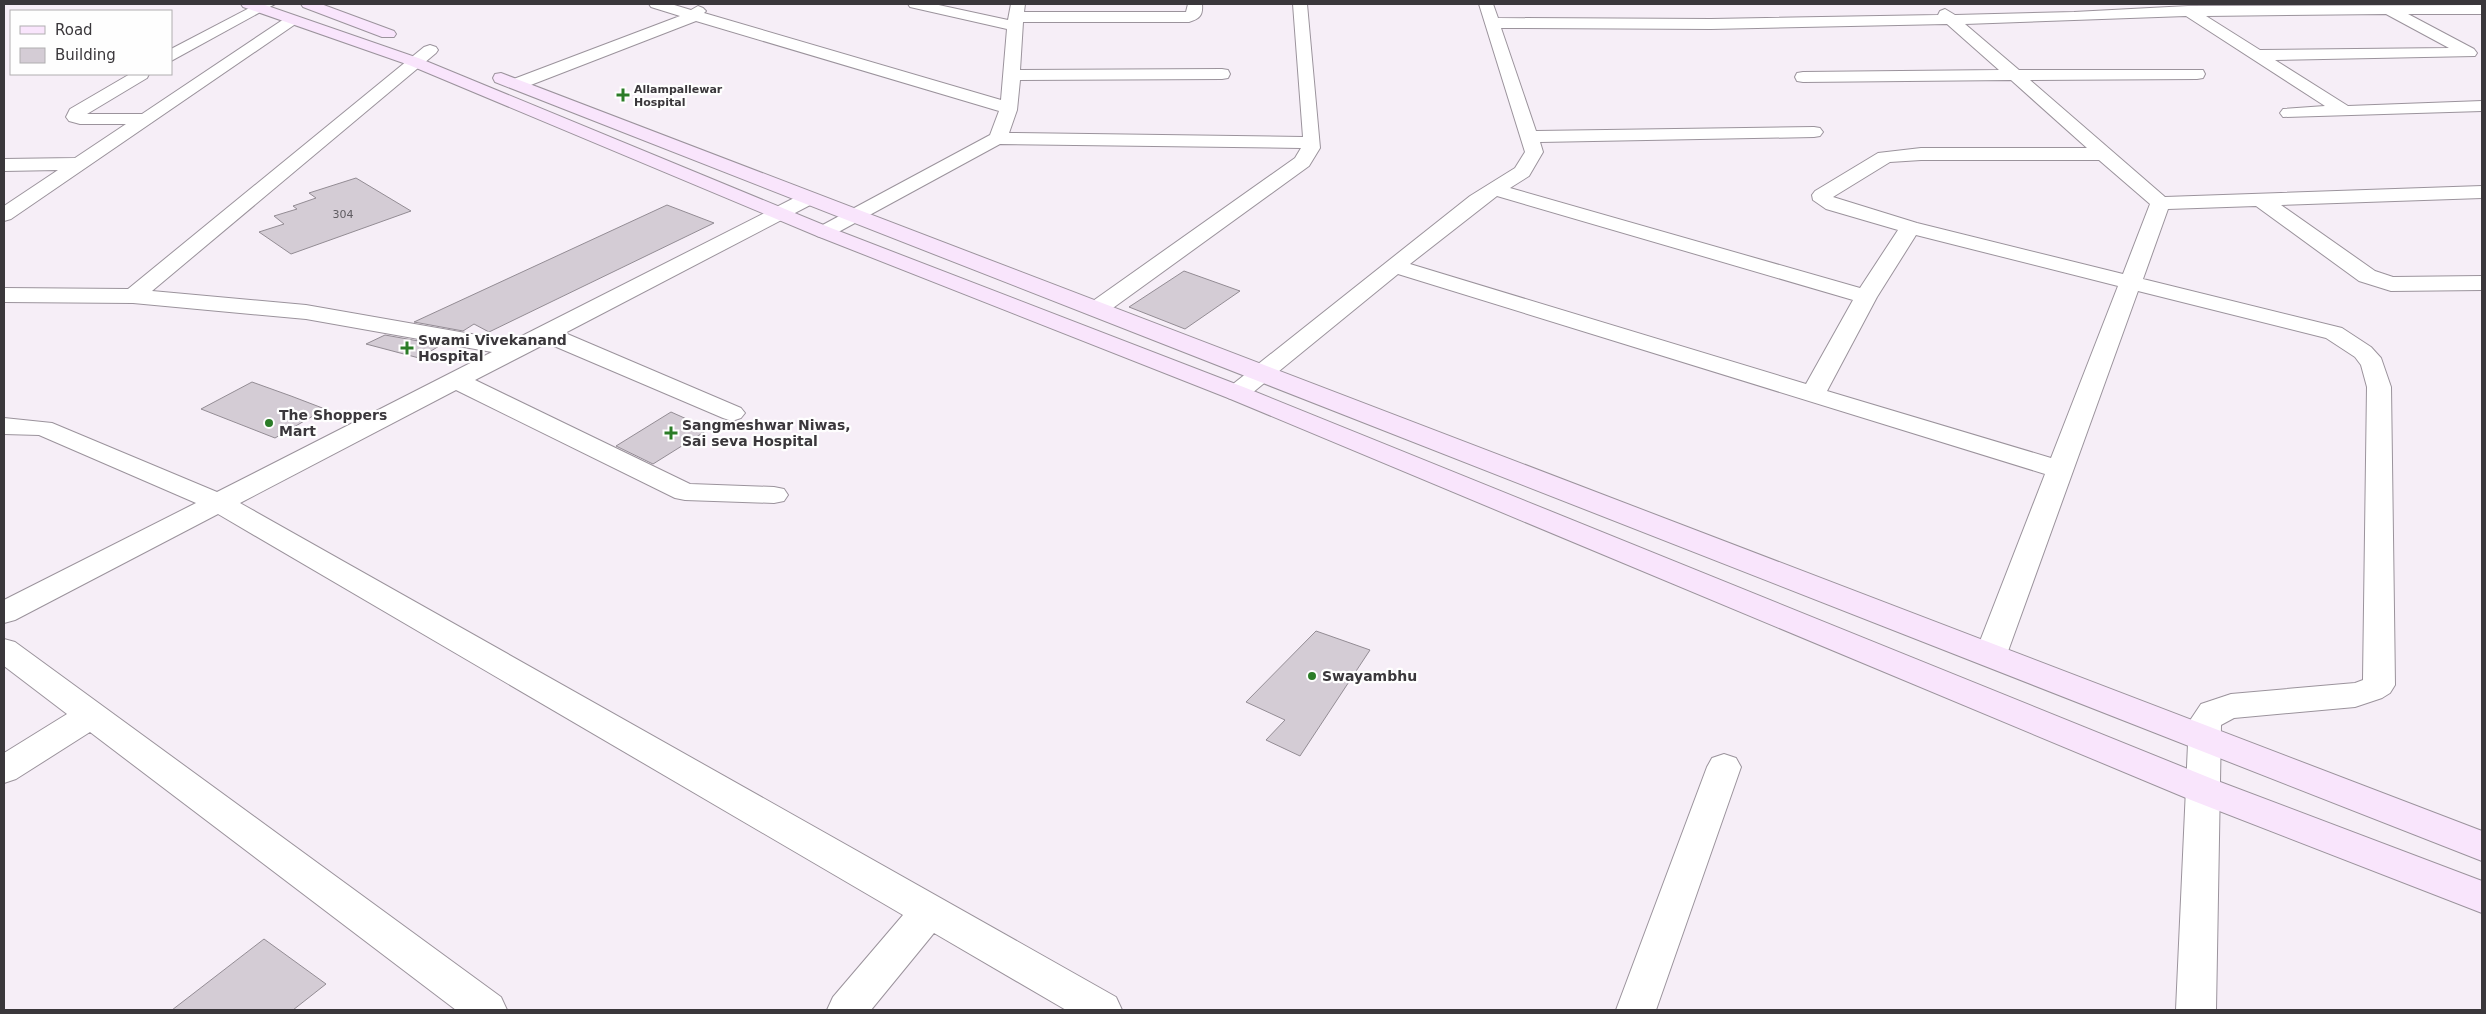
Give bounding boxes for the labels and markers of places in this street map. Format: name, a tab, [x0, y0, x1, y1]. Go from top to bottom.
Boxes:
place label: Allampallewar Hospital	[634, 83, 723, 109]
marker: Allampallewar Hospital	[616, 88, 630, 102]
place label: Swami Vivekanand Hospital	[418, 332, 567, 364]
marker: Swami Vivekanand Hospital	[400, 341, 414, 355]
place label: The Shoppers Mart	[279, 407, 387, 439]
marker: The Shoppers Mart	[263, 417, 275, 429]
place label: Sangmeshwar Niwas, Sai seva Hospital	[682, 417, 851, 449]
marker: Sangmeshwar Niwas, Sai seva Hospital	[664, 426, 678, 440]
place label: Swayambhu	[1322, 668, 1417, 684]
marker: Swayambhu	[1306, 670, 1318, 682]

